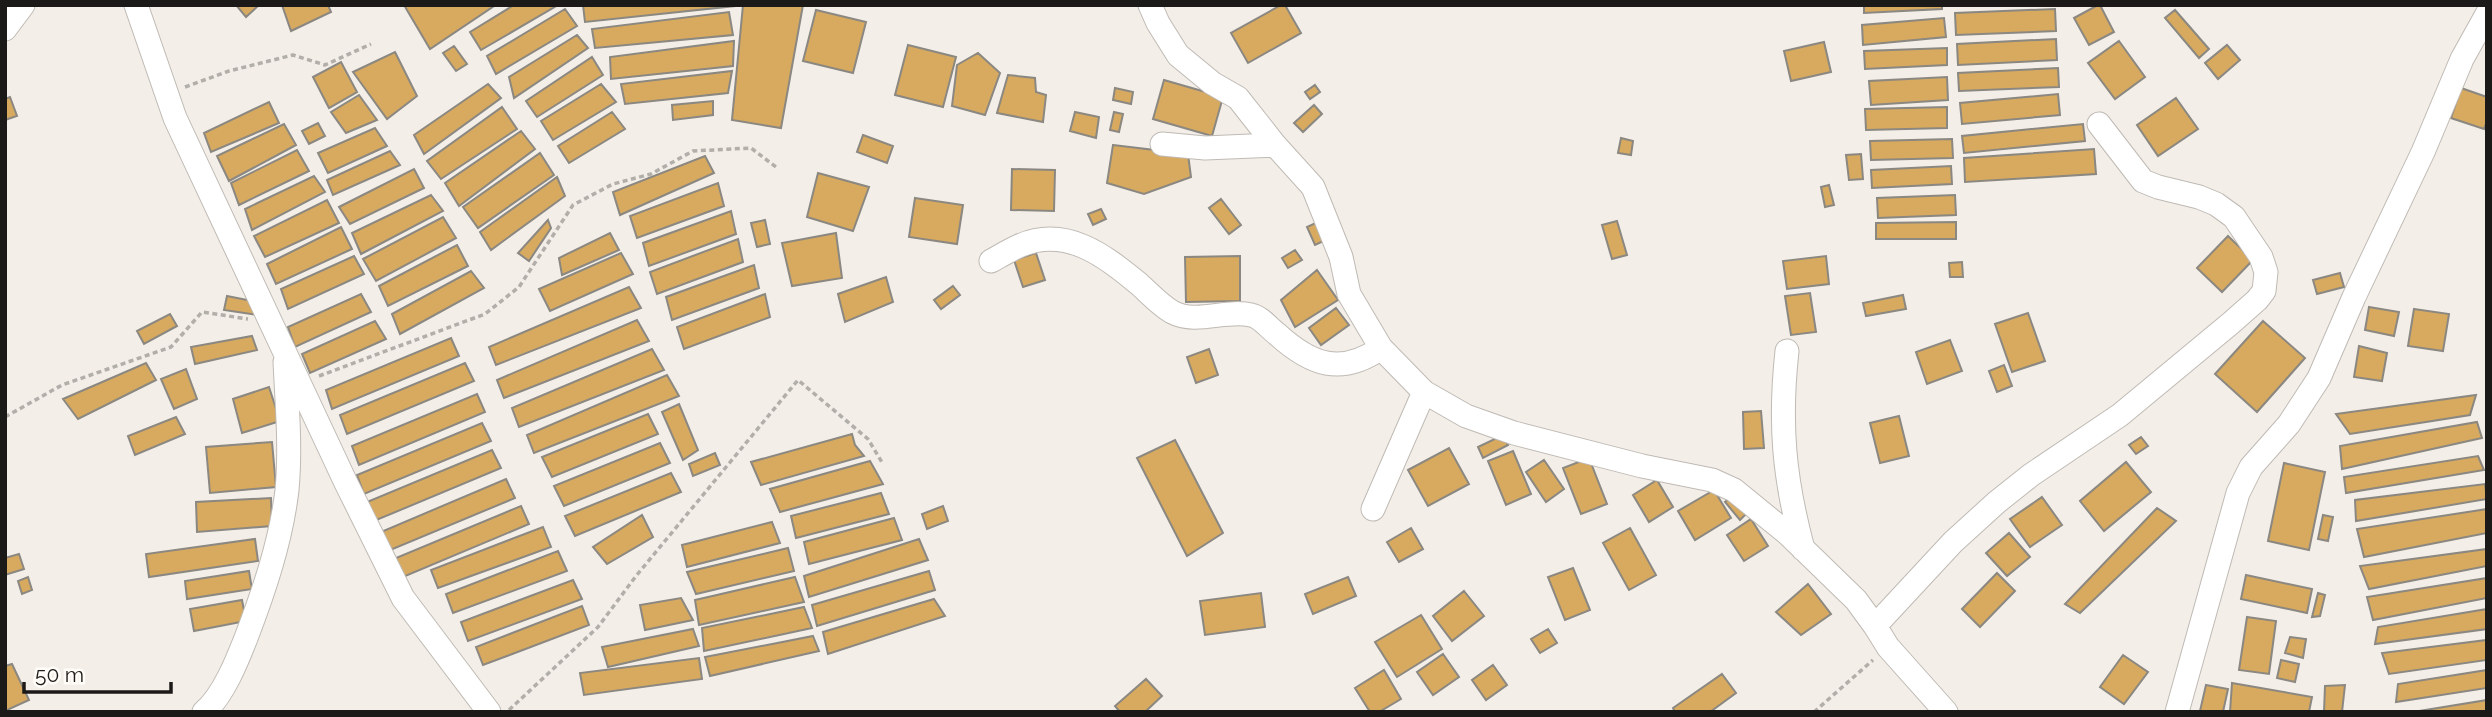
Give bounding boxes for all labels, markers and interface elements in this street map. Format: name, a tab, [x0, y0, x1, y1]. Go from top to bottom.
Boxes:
scale bar	[24, 650, 172, 694]
text: 50 m	[35, 662, 84, 687]

